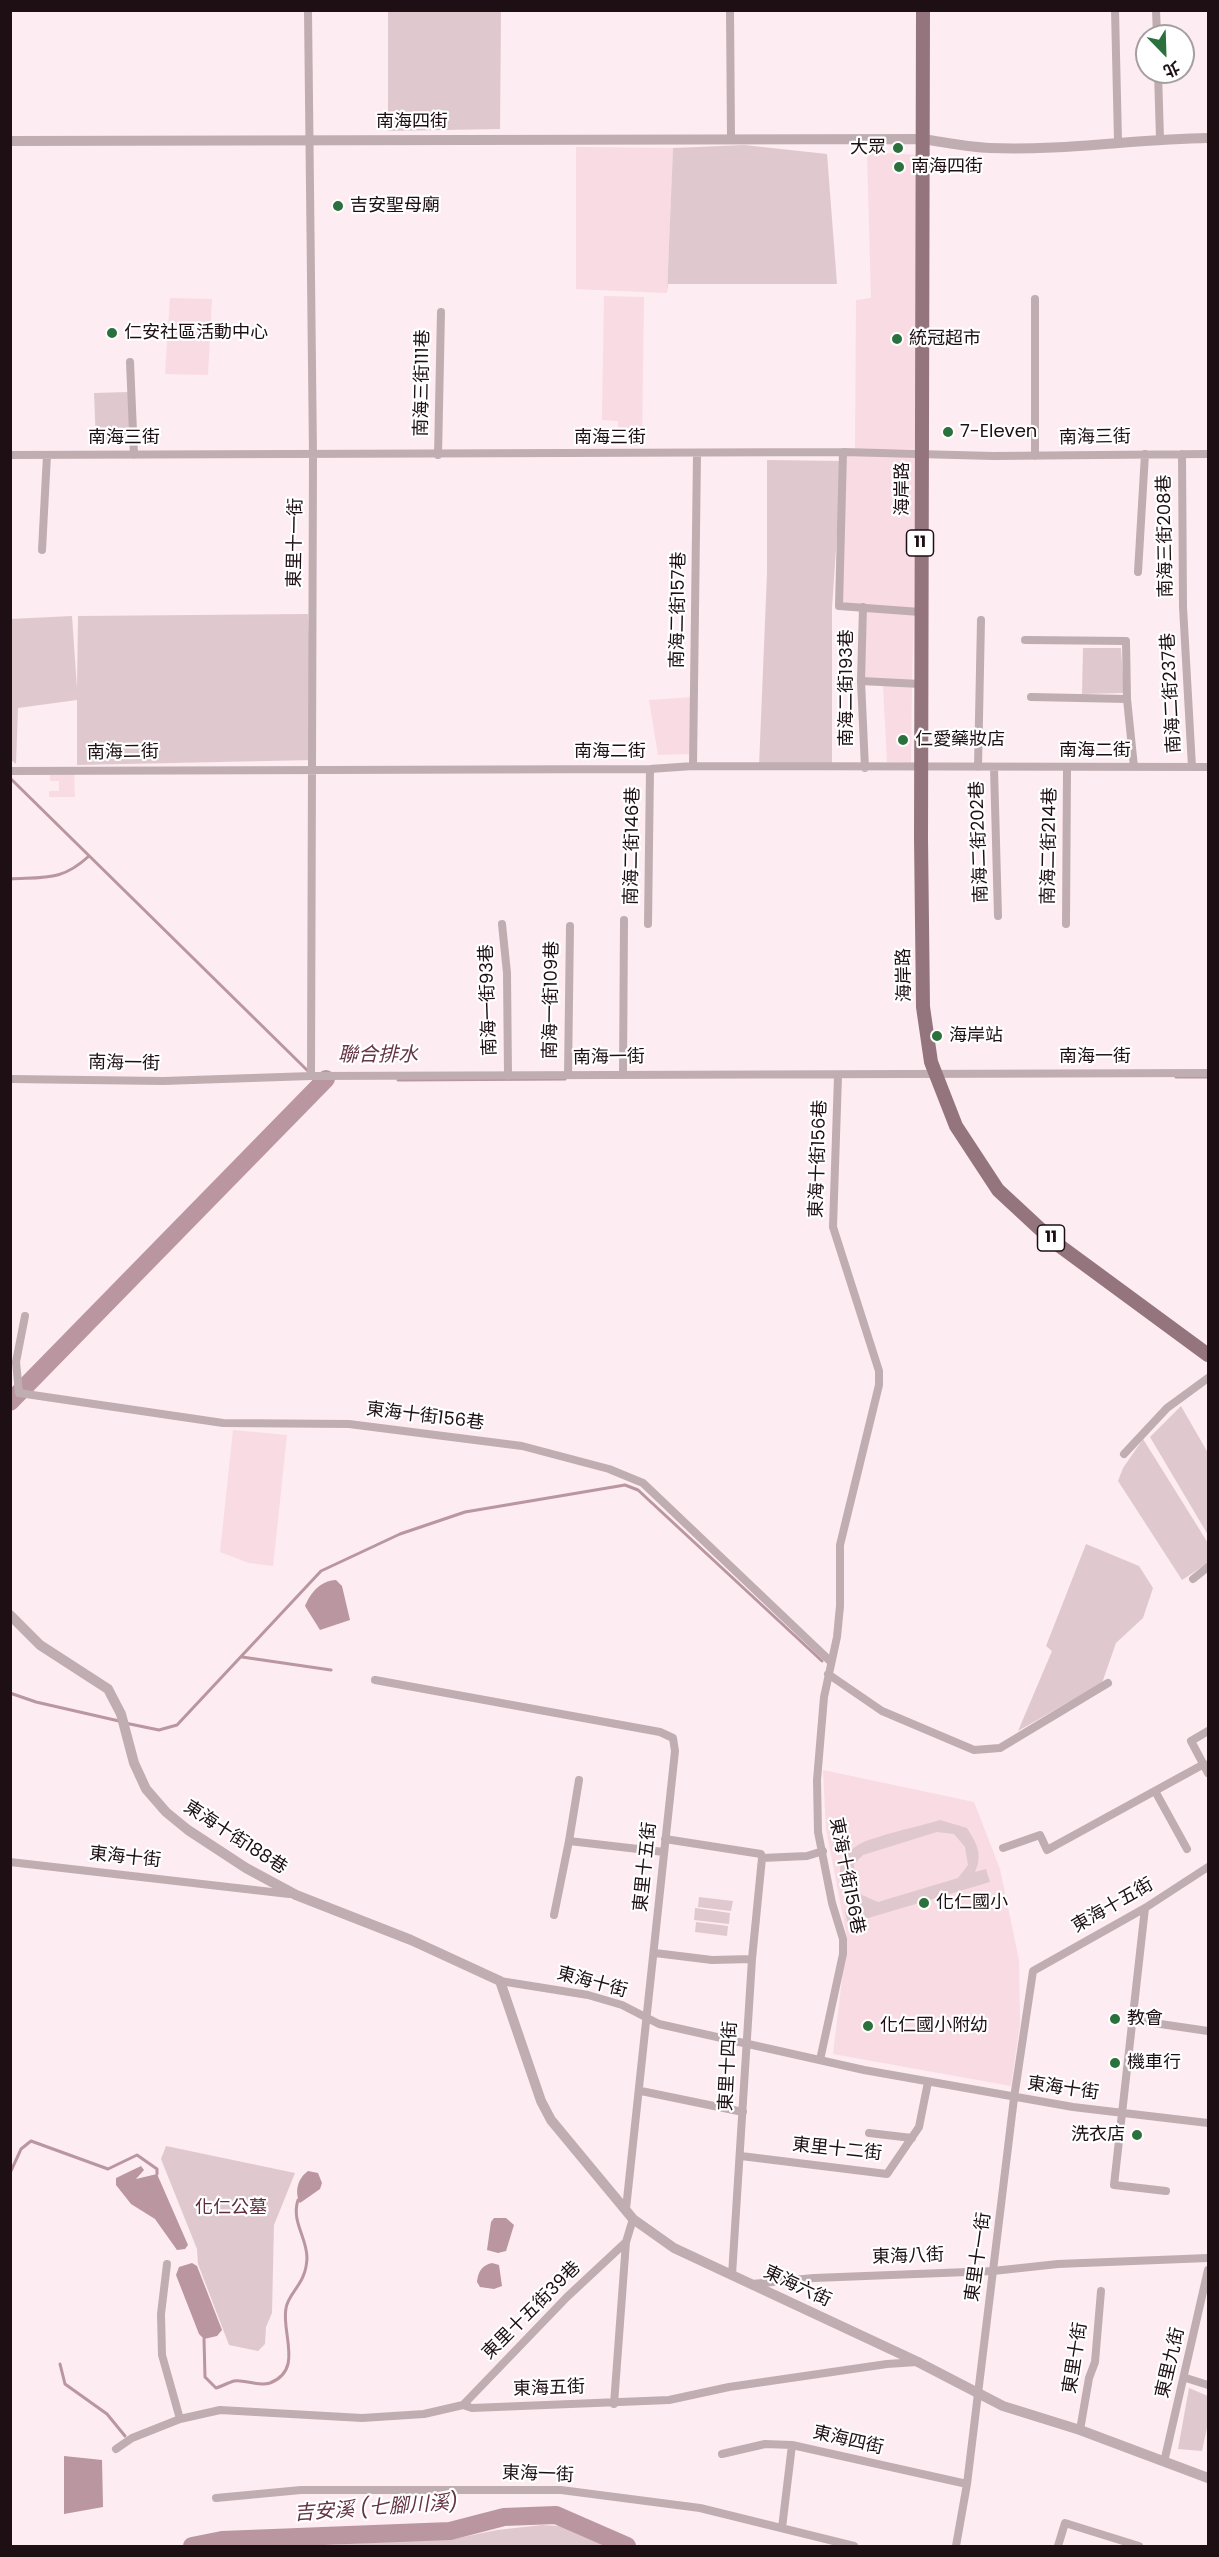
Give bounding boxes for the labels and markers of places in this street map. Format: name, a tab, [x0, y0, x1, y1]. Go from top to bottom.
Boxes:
place label: 大眾	[850, 137, 886, 159]
marker: 大眾	[891, 141, 905, 155]
place label: 南海四街	[911, 156, 983, 178]
marker: 南海四街	[892, 160, 906, 174]
place label: 吉安聖母廟	[350, 195, 440, 217]
marker: 吉安聖母廟	[331, 199, 345, 213]
place label: 仁安社區活動中心	[124, 322, 268, 344]
marker: 仁安社區活動中心	[105, 326, 119, 340]
place label: 統冠超市	[909, 328, 981, 350]
marker: 統冠超市	[890, 332, 904, 346]
place label: 7-Eleven	[960, 421, 1037, 443]
marker: 7-Eleven	[941, 425, 955, 439]
place label: 仁愛藥妝店	[915, 729, 1005, 751]
marker: 仁愛藥妝店	[896, 733, 910, 747]
place label: 海岸站	[949, 1025, 1003, 1047]
marker: 海岸站	[930, 1029, 944, 1043]
place label: 化仁國小	[936, 1892, 1008, 1914]
marker: 化仁國小	[917, 1896, 931, 1910]
place label: 教會	[1127, 2008, 1163, 2030]
marker: 教會	[1108, 2012, 1122, 2026]
place label: 化仁國小附幼	[880, 2015, 988, 2037]
marker: 化仁國小附幼	[861, 2019, 875, 2033]
place label: 機車行	[1127, 2052, 1181, 2074]
marker: 機車行	[1108, 2056, 1122, 2070]
place label: 洗衣店	[1071, 2124, 1125, 2146]
marker: 洗衣店	[1130, 2128, 1144, 2142]

